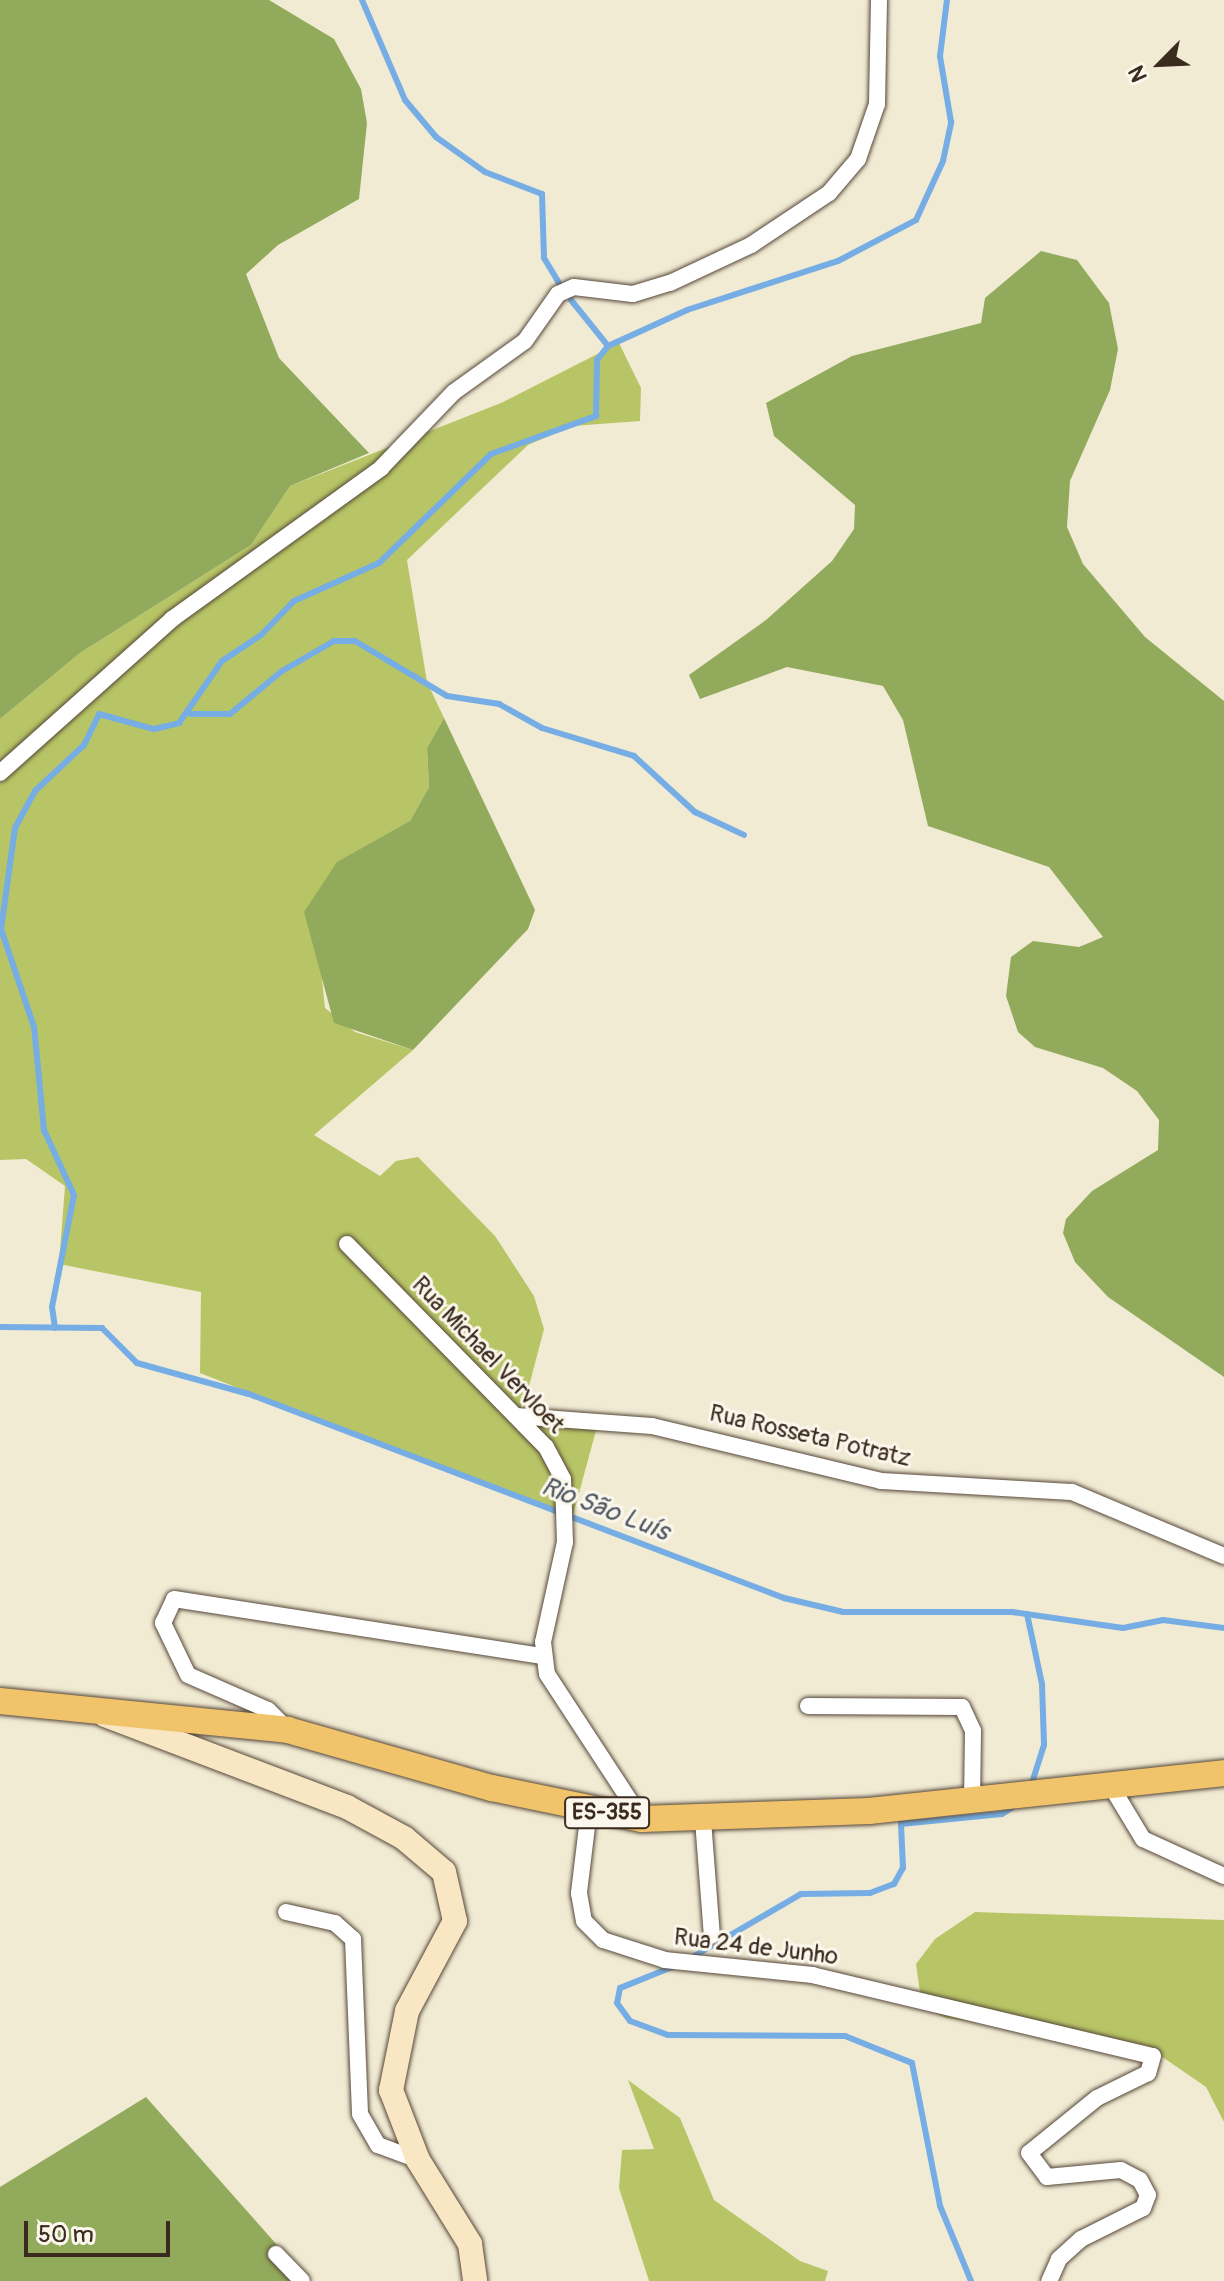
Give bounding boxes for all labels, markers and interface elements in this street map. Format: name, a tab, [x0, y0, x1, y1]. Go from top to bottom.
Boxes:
north arrow	[1120, 24, 1200, 104]
text: N	[1122, 61, 1154, 86]
street label: Rua Michael Vervloet	[406, 1271, 570, 1439]
street label: Rua Rosseta Potratz	[707, 1399, 913, 1473]
water label: Rio São Luís	[537, 1471, 673, 1549]
road number: ES-355	[563, 1795, 651, 1831]
street label: Rua 24 de Junho	[672, 1923, 840, 1971]
scale bar	[28, 2205, 174, 2255]
text: 50 m	[38, 2220, 94, 2249]

